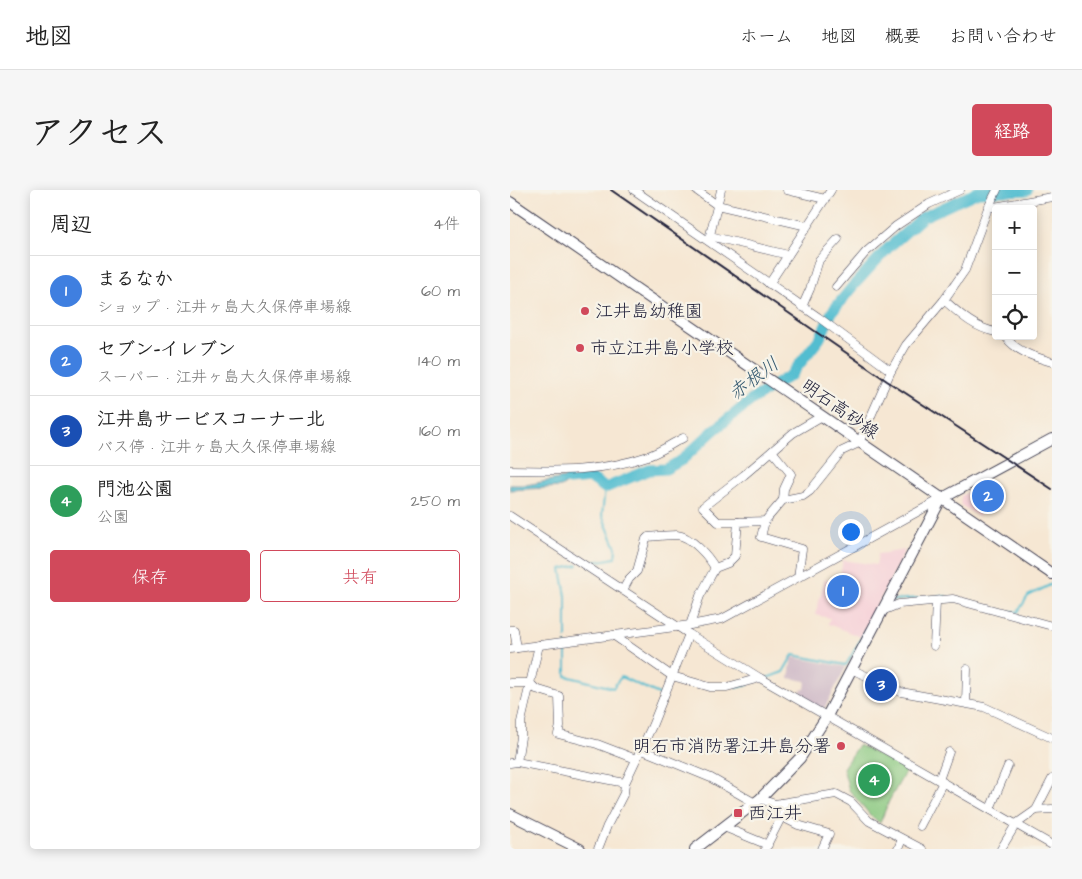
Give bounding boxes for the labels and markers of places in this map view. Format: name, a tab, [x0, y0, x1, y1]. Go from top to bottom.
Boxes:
place label: 江井島幼稚園	[595, 299, 703, 324]
marker: 江井島幼稚園	[579, 305, 591, 317]
place label: 市立江井島小学校	[590, 336, 734, 361]
marker: 市立江井島小学校	[574, 342, 586, 354]
pin: 2	[972, 477, 1004, 515]
pin: 1	[827, 572, 859, 610]
pin: 3	[865, 666, 897, 704]
place label: 明石市消防署江井島分署	[633, 734, 831, 759]
marker: 明石市消防署江井島分署	[835, 740, 847, 752]
pin: 4	[858, 761, 890, 799]
place label: 西江井	[748, 801, 802, 826]
marker: 西江井	[732, 807, 744, 819]

